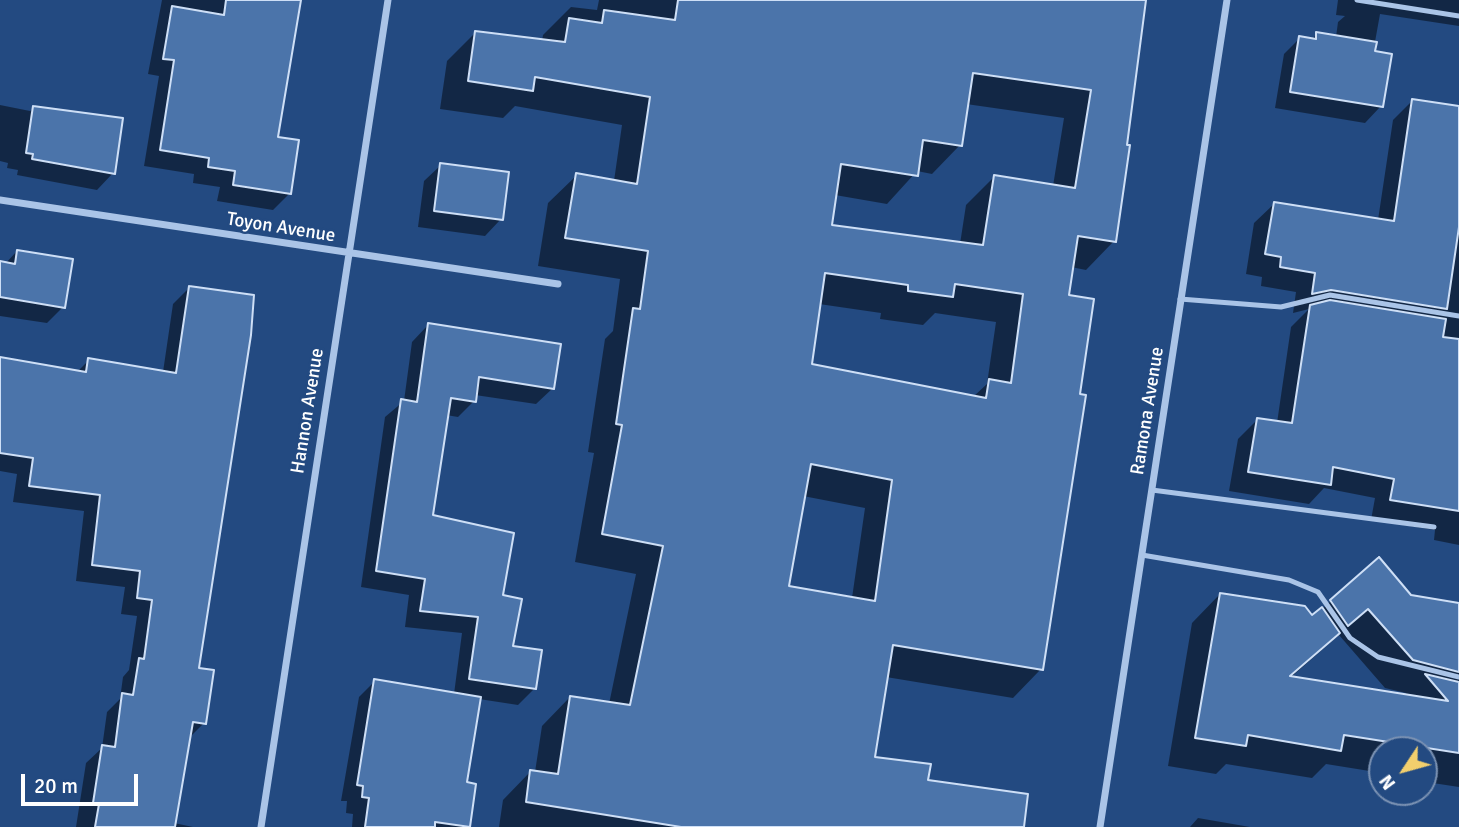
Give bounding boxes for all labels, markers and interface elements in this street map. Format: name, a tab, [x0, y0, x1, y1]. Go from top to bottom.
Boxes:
street label: Toyon Avenue	[225, 208, 337, 248]
street label: Ramona Avenue	[1127, 345, 1169, 477]
street label: Hannon Avenue	[287, 346, 329, 476]
north arrow	[1368, 736, 1438, 806]
scale bar	[24, 760, 142, 804]
text: N	[1374, 770, 1401, 795]
text: 20 m	[34, 773, 78, 799]

